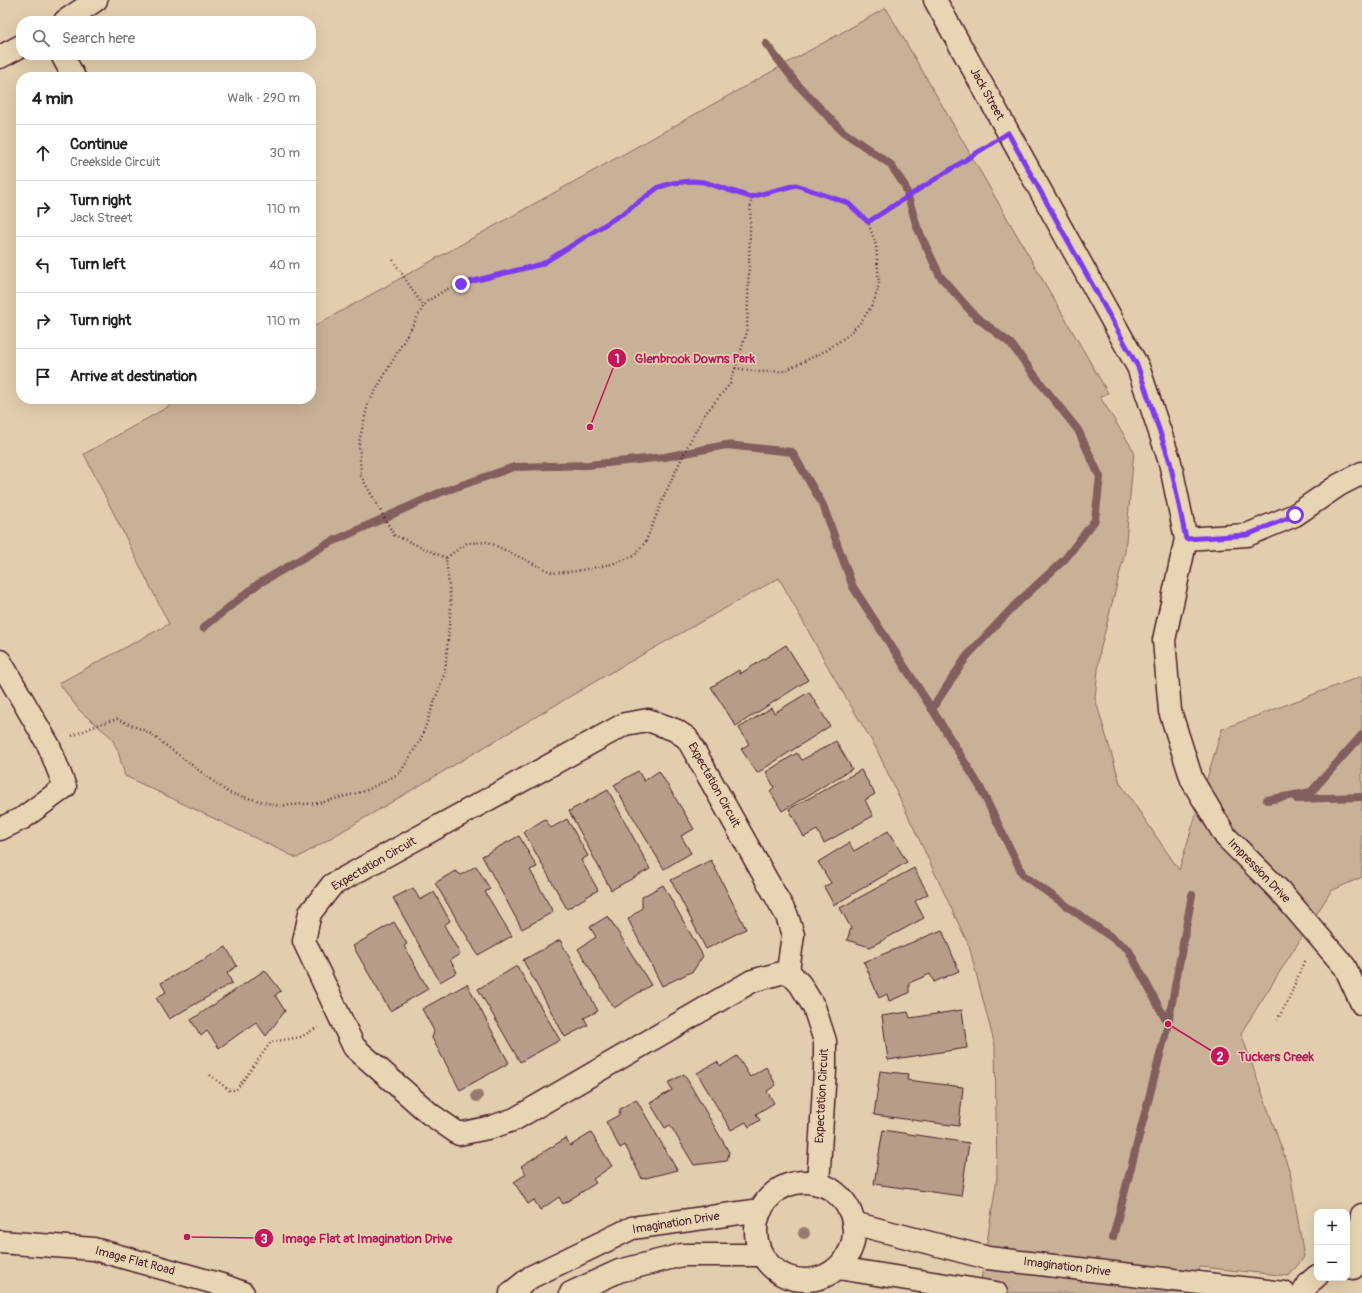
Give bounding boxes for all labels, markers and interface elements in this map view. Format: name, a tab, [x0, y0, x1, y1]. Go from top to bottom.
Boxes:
search box	[16, 16, 316, 60]
icon: search	[30, 27, 52, 49]
text: Search here	[62, 29, 135, 48]
street label: Jack Street	[966, 65, 1008, 123]
text: 4 min	[32, 88, 73, 109]
text: Walk · 290 m	[227, 90, 300, 106]
text: Continue	[70, 135, 128, 154]
icon: ahead	[32, 142, 54, 164]
text: 30 m	[270, 145, 300, 161]
text: Creekside Circuit	[70, 154, 160, 170]
text: Turn right	[70, 191, 131, 210]
icon: right	[32, 198, 54, 220]
text: 110 m	[267, 201, 300, 217]
text: Jack Street	[70, 210, 132, 226]
icon: left	[32, 254, 54, 276]
text: Turn left	[70, 255, 126, 274]
text: 40 m	[269, 257, 300, 273]
route end	[452, 275, 470, 293]
icon: right	[32, 310, 54, 332]
text: Turn right	[70, 311, 131, 330]
text: 110 m	[267, 313, 300, 329]
callout: Glenbrook Downs Park	[607, 346, 763, 371]
text: Glenbrook Downs Park	[635, 351, 756, 367]
text: 1	[615, 352, 619, 367]
icon: arrive	[32, 366, 54, 388]
text: Arrive at destination	[70, 367, 197, 386]
route start	[1286, 506, 1304, 524]
street label: Expectation Circuit	[684, 740, 744, 830]
street label: Expectation Circuit	[329, 834, 419, 894]
street label: Impression Drive	[1224, 836, 1294, 906]
callout: Tuckers Creek	[1210, 1044, 1322, 1069]
street label: Expectation Circuit	[812, 1048, 832, 1144]
text: Tuckers Creek	[1237, 1049, 1314, 1065]
text: 2	[1217, 1050, 1224, 1065]
street label: Imagination Drive	[631, 1209, 721, 1237]
map controls	[1314, 1209, 1350, 1281]
button: +	[1314, 1209, 1350, 1245]
callout: Image Flat at Imagination Drive	[254, 1226, 460, 1251]
text: Image Flat at Imagination Drive	[282, 1231, 453, 1247]
text: 3	[261, 1232, 268, 1247]
street label: Image Flat Road	[94, 1243, 177, 1279]
button: −	[1314, 1245, 1350, 1281]
street label: Imagination Drive	[1022, 1254, 1112, 1280]

